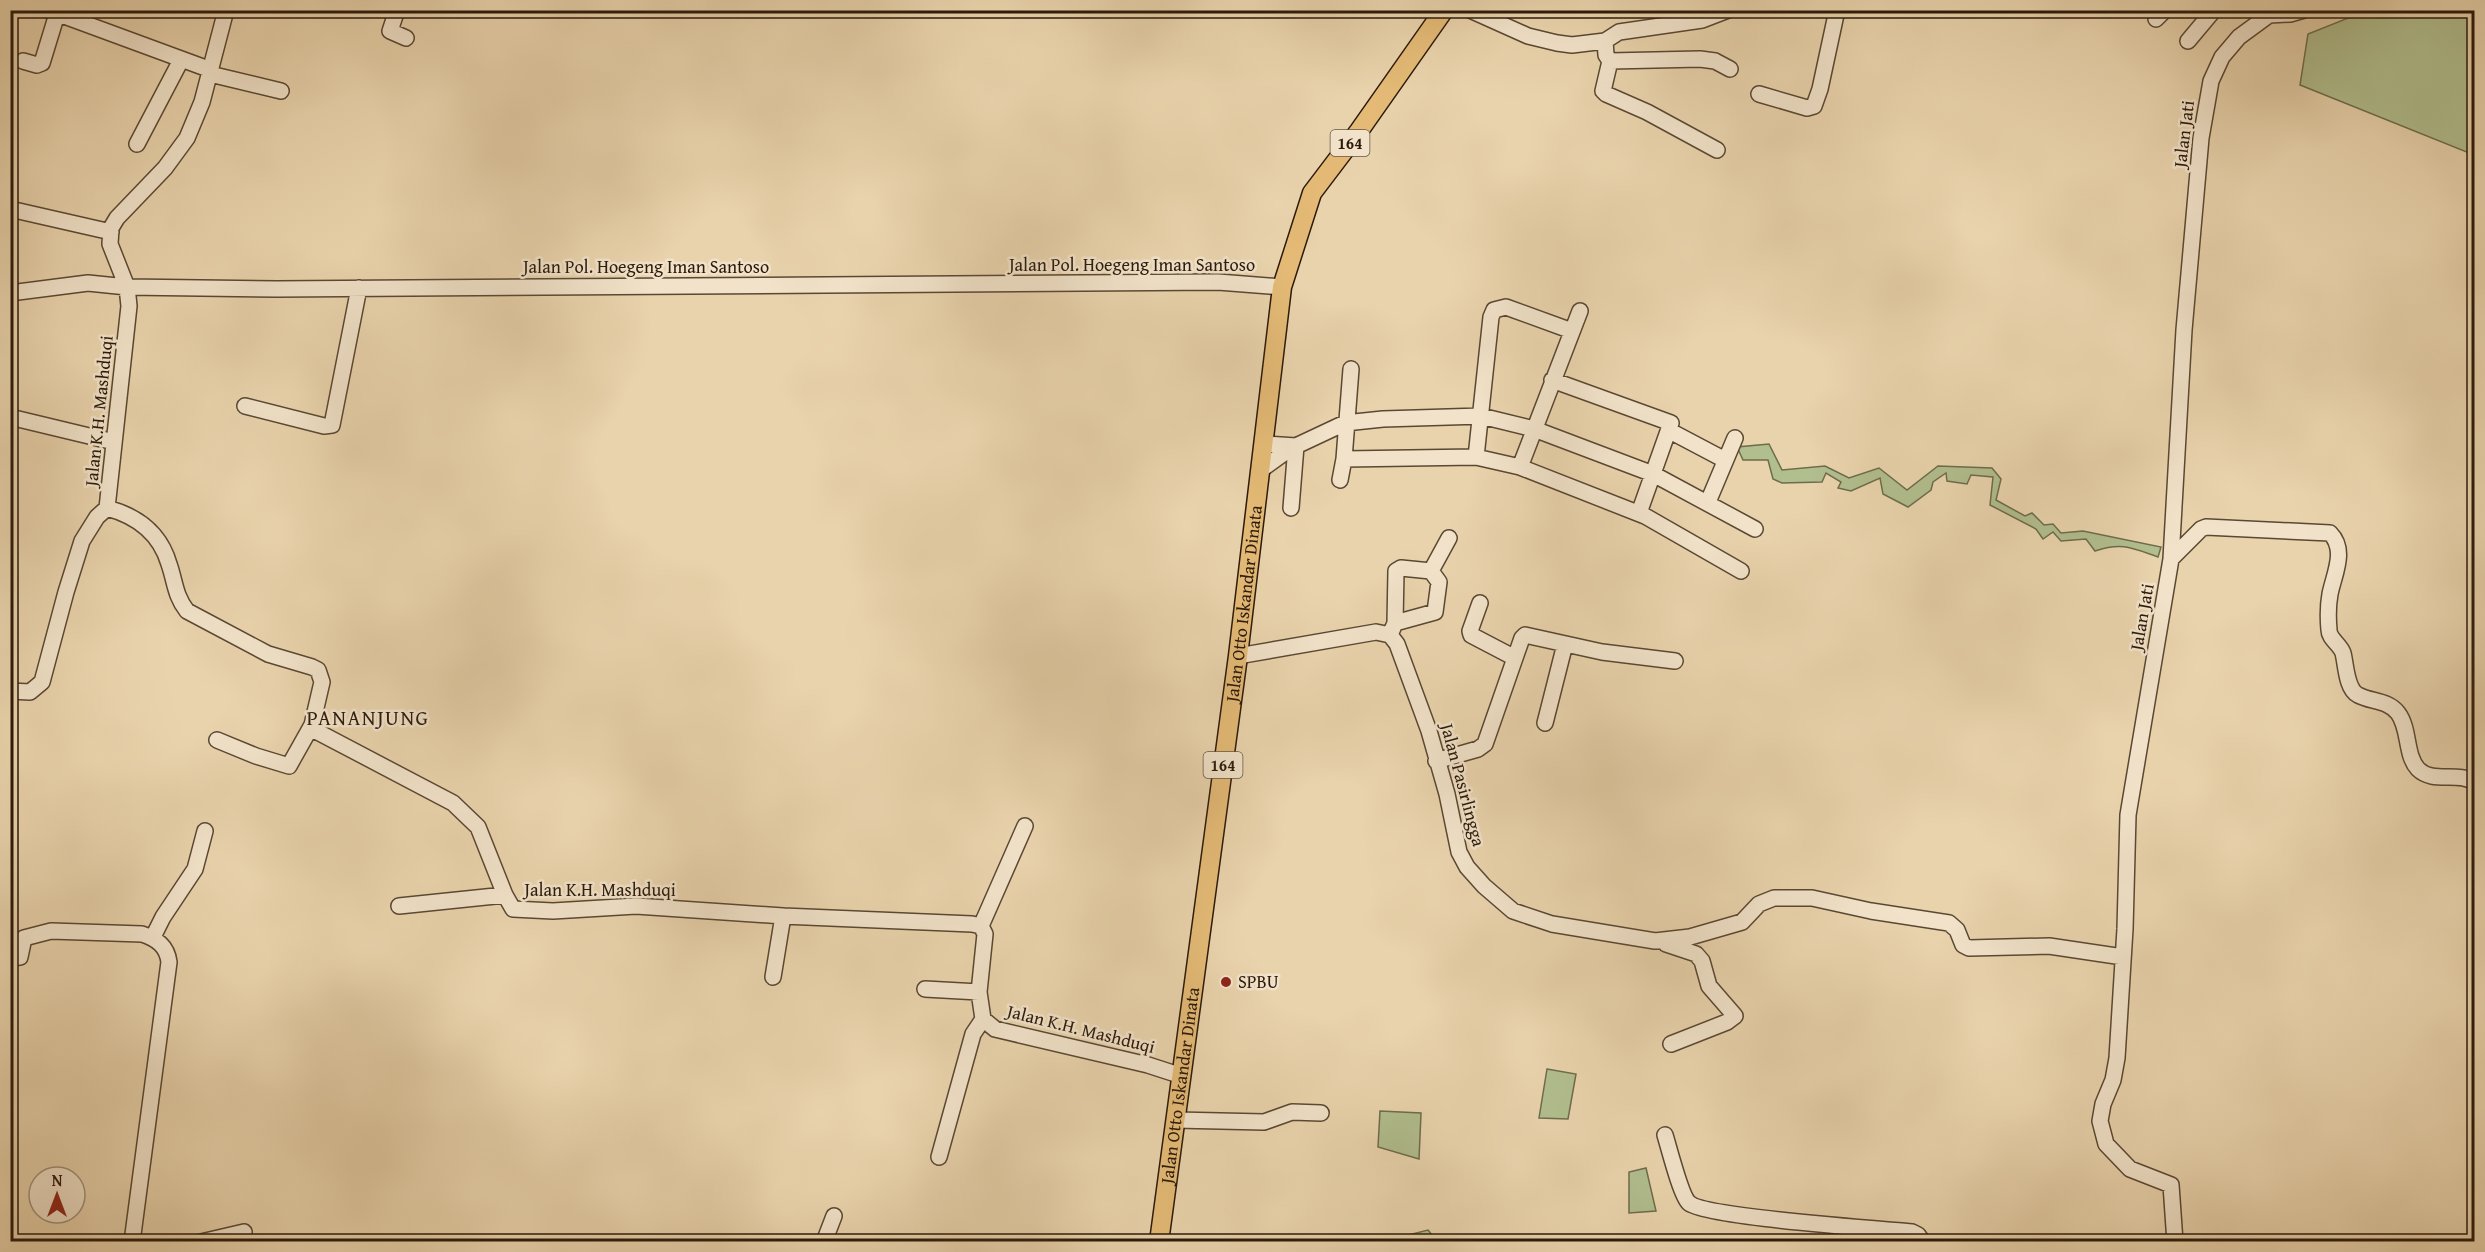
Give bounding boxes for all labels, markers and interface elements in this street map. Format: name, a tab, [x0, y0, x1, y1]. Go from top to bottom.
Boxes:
street label: Jalan Jati	[2166, 99, 2201, 171]
road number: 164	[1330, 130, 1370, 156]
street label: Jalan Pol. Hoegeng Iman Santoso	[1007, 251, 1255, 278]
street label: Jalan Pol. Hoegeng Iman Santoso	[521, 253, 769, 280]
street label: Jalan K.H. Mashduqi	[77, 334, 120, 490]
street label: Jalan Otto Iskandar Dinata	[1218, 503, 1269, 706]
street label: Jalan Jati	[2122, 581, 2161, 654]
district label: PANANJUNG	[306, 702, 430, 733]
street label: Jalan Pasirlingga	[1434, 718, 1493, 850]
road number: 164	[1204, 752, 1242, 778]
street label: Jalan K.H. Mashduqi	[522, 876, 676, 903]
place label: SPBU	[1238, 968, 1279, 995]
marker: SPBU	[1219, 975, 1233, 989]
street label: Jalan Otto Iskandar Dinata	[1153, 985, 1206, 1187]
street label: Jalan K.H. Mashduqi	[1002, 997, 1158, 1060]
north arrow	[27, 1165, 87, 1225]
text: N	[52, 1168, 63, 1192]

